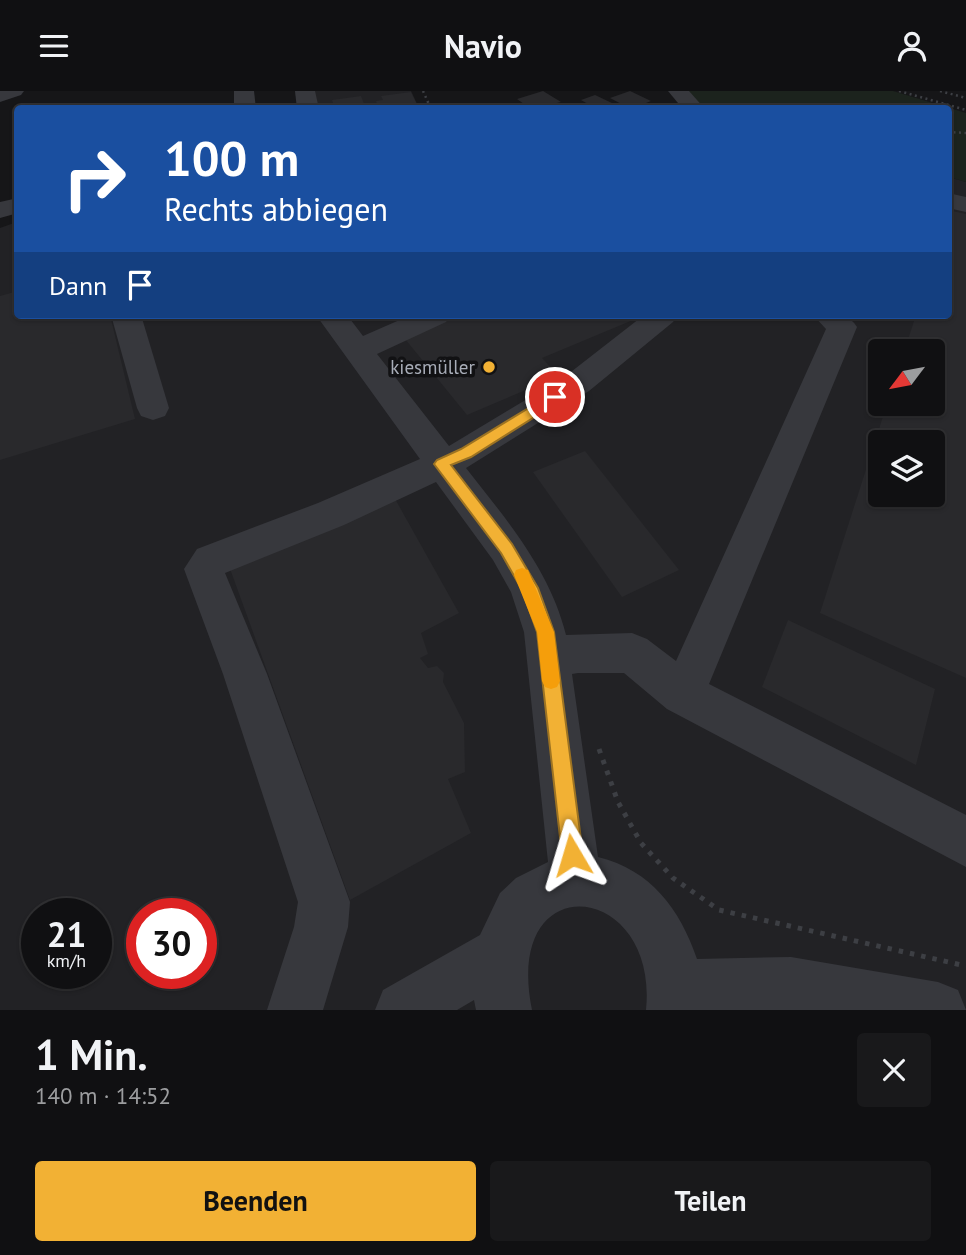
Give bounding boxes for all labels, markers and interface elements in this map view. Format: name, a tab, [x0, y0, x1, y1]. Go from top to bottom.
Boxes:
text: Navio	[444, 25, 522, 67]
icon: menu	[35, 27, 73, 65]
icon: person	[893, 27, 931, 65]
text: 100 m	[164, 126, 299, 190]
icon: right	[49, 133, 140, 224]
text: Rechts abbiegen	[164, 188, 388, 230]
icon: arrive	[121, 266, 159, 304]
text: Dann	[49, 269, 107, 302]
north arrow	[868, 339, 945, 417]
map controls	[868, 339, 945, 507]
place label: kiesmüller	[390, 355, 476, 379]
marker: kiesmüller	[481, 359, 497, 375]
pin	[525, 367, 585, 427]
icon: arrive	[536, 378, 574, 416]
button: layers	[868, 430, 945, 507]
position arrow	[535, 818, 609, 892]
speed limit sign: 30	[126, 898, 217, 989]
text: 21	[47, 911, 86, 957]
text: km/h	[47, 949, 86, 972]
text: 1 Min.	[35, 1027, 148, 1082]
button: close	[857, 1033, 931, 1107]
text: 140 m · 14:52	[35, 1081, 171, 1110]
button: Beenden	[35, 1161, 476, 1241]
button: Teilen	[490, 1161, 931, 1241]

